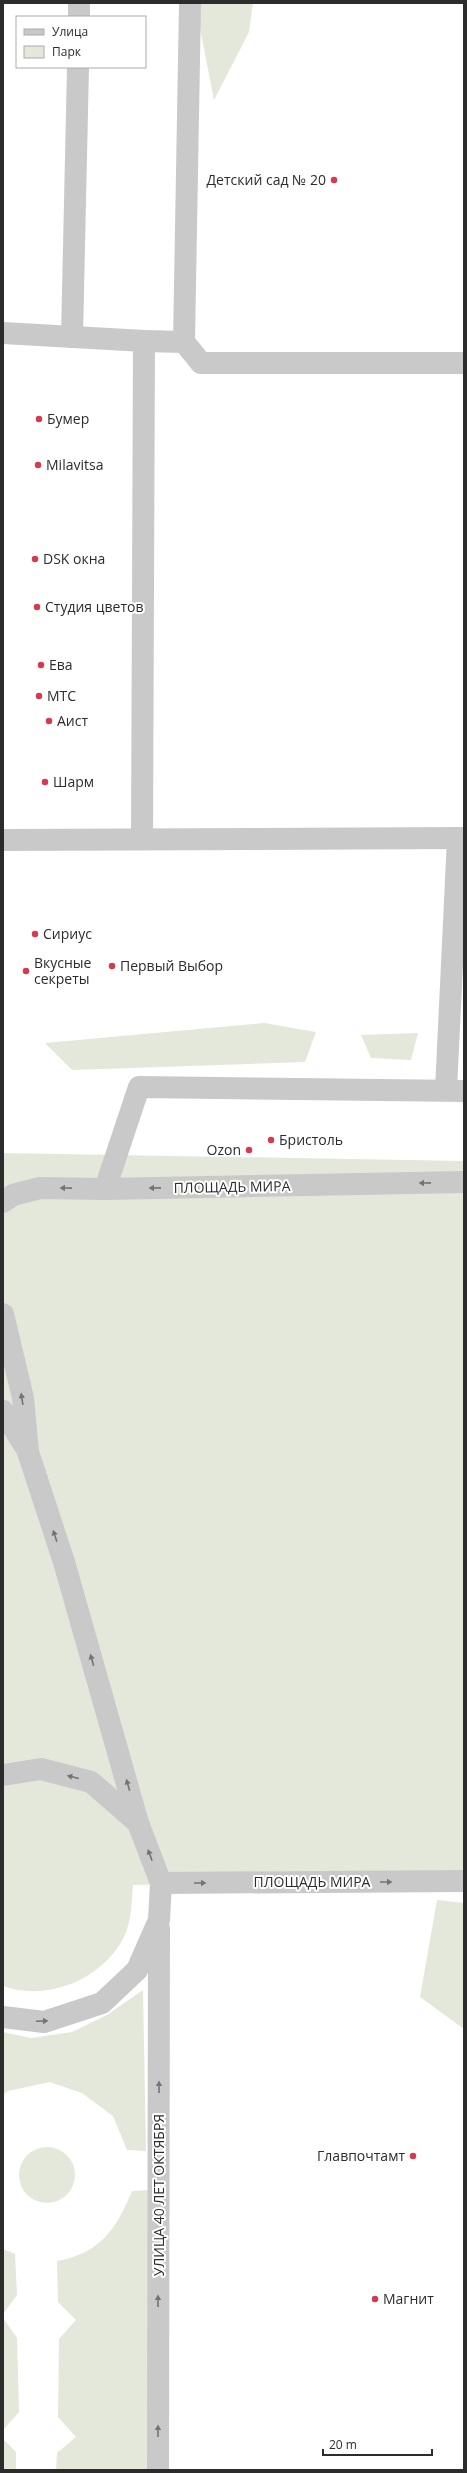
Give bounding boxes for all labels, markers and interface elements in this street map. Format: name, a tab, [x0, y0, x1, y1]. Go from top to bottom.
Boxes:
legend	[16, 16, 146, 68]
text: Улица	[52, 23, 88, 40]
text: Парк	[52, 43, 82, 60]
place label: Детский сад № 20	[207, 170, 326, 189]
marker: Детский сад № 20	[329, 175, 339, 185]
place label: Бумер	[47, 409, 89, 428]
marker: Бумер	[34, 414, 44, 424]
place label: Milavitsa	[46, 455, 103, 474]
marker: Milavitsa	[33, 460, 43, 470]
place label: DSK окна	[43, 549, 105, 568]
marker: DSK окна	[30, 554, 40, 564]
place label: Студия цветов	[45, 597, 143, 616]
marker: Студия цветов	[32, 602, 42, 612]
place label: Ева	[49, 655, 73, 674]
marker: Ева	[36, 660, 46, 670]
place label: МТС	[47, 686, 76, 705]
marker: МТС	[34, 691, 44, 701]
place label: Аист	[57, 711, 88, 730]
marker: Аист	[44, 716, 54, 726]
place label: Шарм	[53, 772, 94, 791]
marker: Шарм	[40, 777, 50, 787]
place label: Сириус	[43, 924, 92, 943]
marker: Сириус	[30, 929, 40, 939]
place label: Вкусные секреты	[34, 953, 92, 988]
place label: Первый Выбор	[120, 956, 223, 975]
marker: Первый Выбор	[107, 961, 117, 971]
marker: Вкусные секреты	[21, 966, 31, 976]
place label: Бристоль	[279, 1130, 343, 1149]
marker: Бристоль	[266, 1135, 276, 1145]
place label: Ozon	[207, 1140, 241, 1159]
marker: Ozon	[244, 1145, 254, 1155]
street label: ПЛОЩАДЬ МИРА	[173, 1176, 291, 1197]
one-way arrow	[418, 1180, 431, 1186]
one-way arrow	[59, 1185, 72, 1191]
one-way arrow	[148, 1185, 161, 1191]
one-way arrow	[19, 1393, 25, 1405]
one-way arrow	[52, 1529, 58, 1541]
one-way arrow	[89, 1654, 95, 1666]
one-way arrow	[67, 1774, 79, 1780]
one-way arrow	[125, 1779, 131, 1791]
one-way arrow	[147, 1849, 153, 1861]
street label: ПЛОЩАДЬ МИРА	[254, 1872, 371, 1891]
one-way arrow	[380, 1878, 392, 1885]
one-way arrow	[194, 1879, 206, 1886]
one-way arrow	[35, 2018, 48, 2024]
one-way arrow	[156, 2080, 162, 2093]
street label: УЛИЦА 40 ЛЕТ ОКТЯБРЯ	[149, 2114, 168, 2276]
place label: Главпочтамт	[317, 2146, 405, 2165]
marker: Главпочтамт	[408, 2151, 418, 2161]
place label: Магнит	[383, 2289, 434, 2308]
one-way arrow	[155, 2294, 161, 2307]
marker: Магнит	[370, 2294, 380, 2304]
one-way arrow	[155, 2424, 161, 2437]
scale bar	[323, 2431, 432, 2457]
text: 20 m	[329, 2436, 357, 2453]

